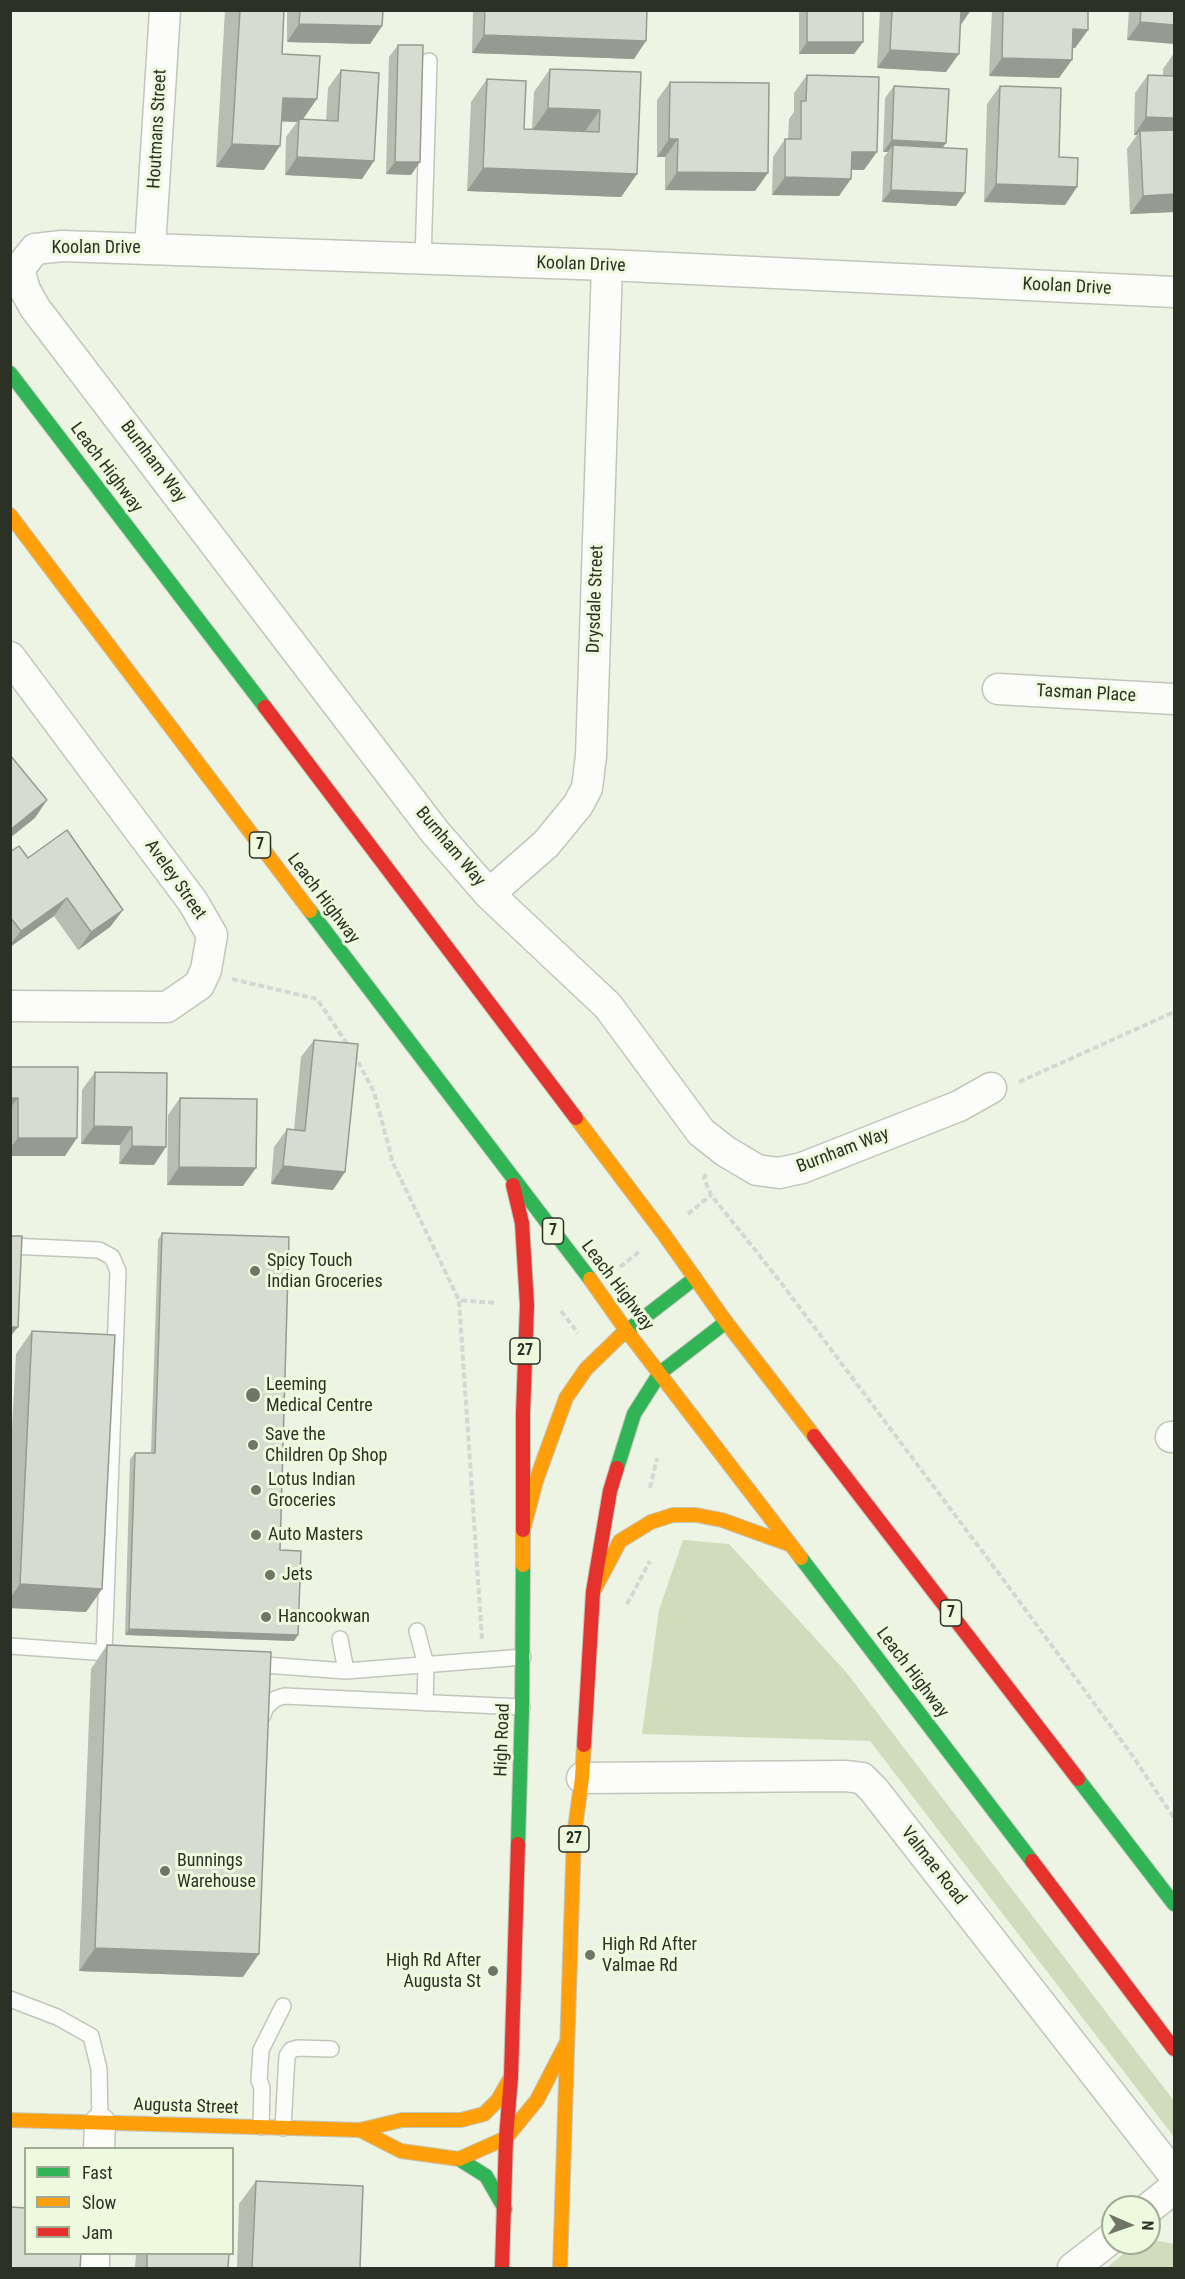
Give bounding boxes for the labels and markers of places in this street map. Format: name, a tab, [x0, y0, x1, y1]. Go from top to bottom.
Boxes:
place label: Spicy Touch Indian Groceries	[267, 1250, 383, 1292]
marker: Spicy Touch Indian Groceries	[248, 1264, 262, 1278]
place label: Leeming Medical Centre	[266, 1374, 373, 1416]
marker: Leeming Medical Centre	[244, 1386, 262, 1404]
place label: Save the Children Op Shop	[265, 1424, 387, 1466]
marker: Save the Children Op Shop	[246, 1438, 260, 1452]
place label: Lotus Indian Groceries	[268, 1469, 356, 1512]
marker: Lotus Indian Groceries	[249, 1483, 263, 1497]
place label: Auto Masters	[268, 1524, 363, 1546]
marker: Auto Masters	[249, 1528, 263, 1542]
place label: Jets	[282, 1564, 313, 1586]
marker: Jets	[263, 1568, 277, 1582]
place label: Hancookwan	[278, 1606, 370, 1628]
marker: Hancookwan	[259, 1610, 273, 1624]
place label: Bunnings Warehouse	[177, 1850, 256, 1892]
marker: Bunnings Warehouse	[158, 1864, 172, 1878]
place label: High Rd After Valmae Rd	[602, 1934, 697, 1976]
marker: High Rd After Valmae Rd	[583, 1948, 597, 1962]
place label: High Rd After Augusta St	[386, 1950, 481, 1992]
marker: High Rd After Augusta St	[486, 1964, 500, 1978]

